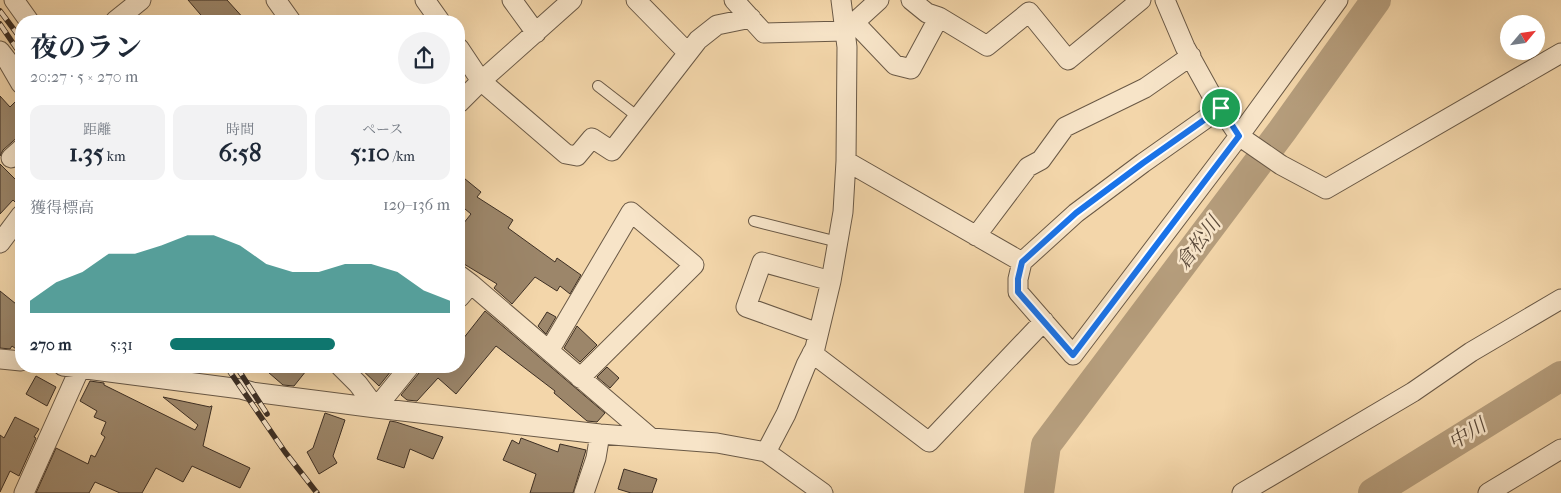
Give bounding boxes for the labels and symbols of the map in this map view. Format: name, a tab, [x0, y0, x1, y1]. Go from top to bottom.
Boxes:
north arrow	[1500, 15, 1545, 60]
pin	[1200, 87, 1242, 129]
water label: 倉松川	[1171, 211, 1226, 274]
water label: 中川	[1444, 413, 1492, 454]

